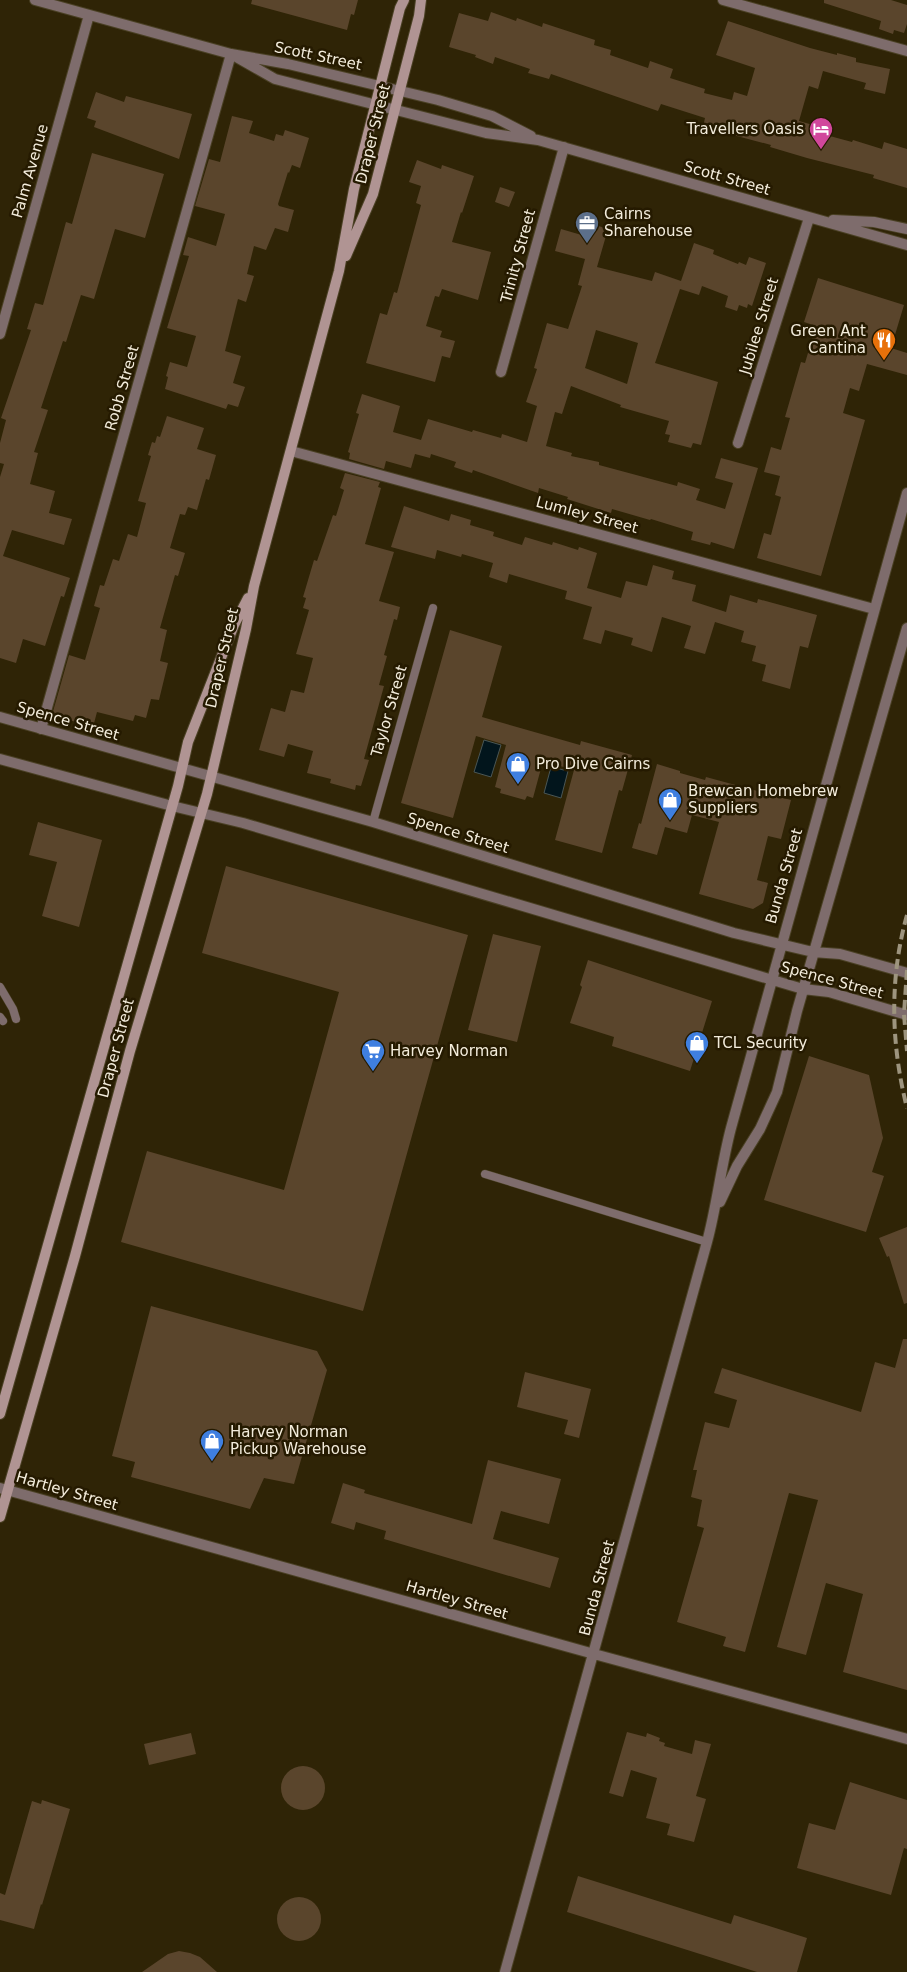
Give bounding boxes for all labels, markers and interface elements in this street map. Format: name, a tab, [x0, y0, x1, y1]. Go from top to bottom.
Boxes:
street label: Scott Street	[273, 38, 364, 74]
street label: Draper Street	[352, 82, 394, 186]
hotel icon: Travellers Oasis	[808, 116, 834, 150]
place label: Travellers Oasis	[685, 120, 804, 138]
street label: Palm Avenue	[8, 122, 52, 220]
street label: Scott Street	[682, 157, 772, 199]
place label: Cairns Sharehouse	[604, 205, 693, 240]
street label: Trinity Street	[497, 207, 539, 306]
office icon: Cairns Sharehouse	[574, 210, 600, 244]
street label: Jubilee Street	[735, 275, 782, 378]
place label: Green Ant Cantina	[790, 322, 866, 357]
restaurant icon: Green Ant Cantina	[871, 327, 897, 361]
street label: Robb Street	[101, 343, 143, 433]
street label: Lumley Street	[534, 493, 640, 537]
street label: Draper Street	[202, 606, 242, 710]
street label: Taylor Street	[367, 663, 411, 760]
street label: Spence Street	[15, 698, 121, 744]
shop icon: Pro Dive Cairns	[505, 751, 531, 785]
place label: Pro Dive Cairns	[536, 755, 650, 773]
place label: Brewcan Homebrew Suppliers	[688, 782, 839, 817]
shop icon: Brewcan Homebrew Suppliers	[657, 787, 683, 821]
street label: Spence Street	[405, 809, 511, 857]
street label: Bunda Street	[762, 826, 806, 926]
street label: Spence Street	[779, 958, 885, 1002]
street label: Draper Street	[94, 996, 138, 1100]
shop icon: TCL Security	[684, 1030, 710, 1064]
place label: TCL Security	[713, 1034, 808, 1052]
supermarket icon: Harvey Norman	[360, 1038, 386, 1072]
place label: Harvey Norman	[390, 1042, 508, 1060]
place label: Harvey Norman Pickup Warehouse	[230, 1423, 367, 1458]
shop icon: Harvey Norman Pickup Warehouse	[199, 1428, 225, 1462]
street label: Hartley Street	[14, 1468, 120, 1514]
street label: Bunda Street	[576, 1538, 618, 1638]
street label: Hartley Street	[404, 1577, 510, 1623]

